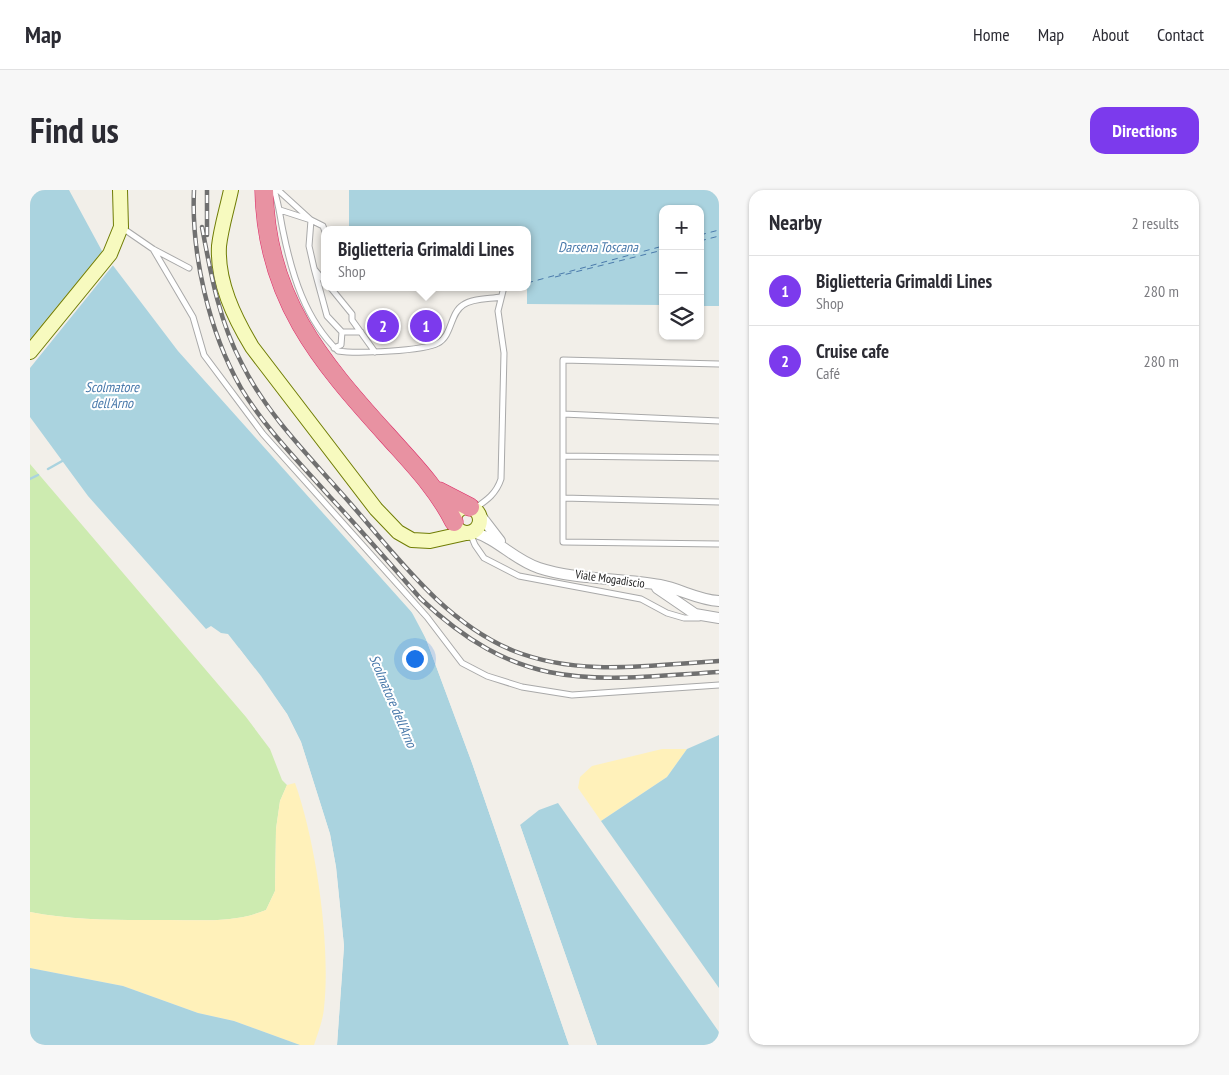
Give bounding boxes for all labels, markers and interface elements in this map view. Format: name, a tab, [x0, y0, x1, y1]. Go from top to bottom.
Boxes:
text: Map	[25, 19, 62, 50]
text: Home	[973, 23, 1010, 46]
text: Map	[1038, 23, 1064, 46]
text: About	[1092, 23, 1129, 46]
text: Contact	[1157, 23, 1204, 46]
text: Find us	[30, 107, 119, 153]
button: Directions	[1090, 107, 1199, 154]
map controls	[659, 205, 704, 340]
button: +	[659, 205, 704, 250]
text: Nearby	[769, 209, 822, 236]
text: 2 results	[1132, 213, 1179, 233]
popup	[321, 226, 531, 291]
text: Biglietteria Grimaldi Lines	[338, 237, 514, 261]
water label: Darsena Toscana	[558, 238, 639, 256]
button: −	[659, 250, 704, 295]
text: Shop	[338, 261, 366, 281]
text: Biglietteria Grimaldi Lines	[816, 269, 992, 293]
text: 1	[781, 281, 789, 301]
text: 280 m	[1144, 281, 1179, 301]
text: Shop	[816, 293, 844, 313]
button: layers	[659, 295, 704, 340]
pin: 2	[367, 307, 399, 345]
pin: 1	[410, 307, 442, 345]
text: Cruise cafe	[816, 339, 889, 363]
text: 2	[781, 351, 789, 371]
text: 280 m	[1144, 351, 1179, 371]
text: Café	[816, 363, 840, 383]
water label: Scolmatore dell'Arno	[85, 378, 140, 412]
street label: Viale Mogadiscio	[573, 566, 646, 591]
your location	[402, 646, 428, 672]
water label: Scolmatore dell'Arno	[365, 652, 421, 751]

